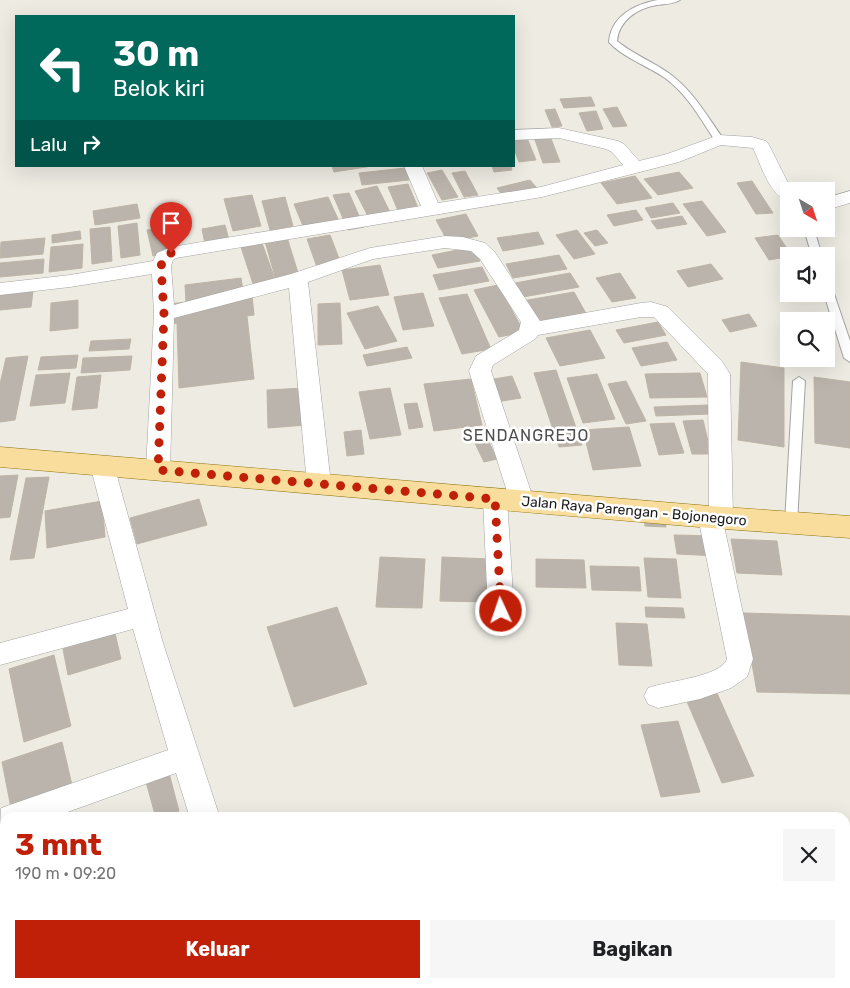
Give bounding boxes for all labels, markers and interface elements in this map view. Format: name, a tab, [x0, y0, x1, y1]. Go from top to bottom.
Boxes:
text: 30 m	[113, 33, 199, 75]
icon: left	[30, 35, 95, 100]
text: Belok kiri	[113, 75, 205, 102]
icon: right	[77, 130, 105, 158]
text: Lalu	[30, 133, 67, 156]
north arrow	[780, 182, 835, 238]
map controls	[780, 182, 835, 367]
pin	[150, 202, 192, 253]
icon: arrive	[157, 209, 185, 237]
button: sound	[780, 247, 835, 302]
button: search	[780, 312, 835, 367]
district label: SENDANGREJO	[463, 426, 589, 445]
street label: Jalan Raya Parengan - Bojonegoro	[521, 493, 747, 529]
position arrow	[474, 584, 526, 636]
text: 3 mnt	[15, 827, 102, 863]
button: close	[783, 829, 835, 881]
text: 190 m · 09:20	[15, 864, 116, 883]
button: Keluar	[15, 920, 420, 978]
button: Bagikan	[430, 920, 835, 978]

